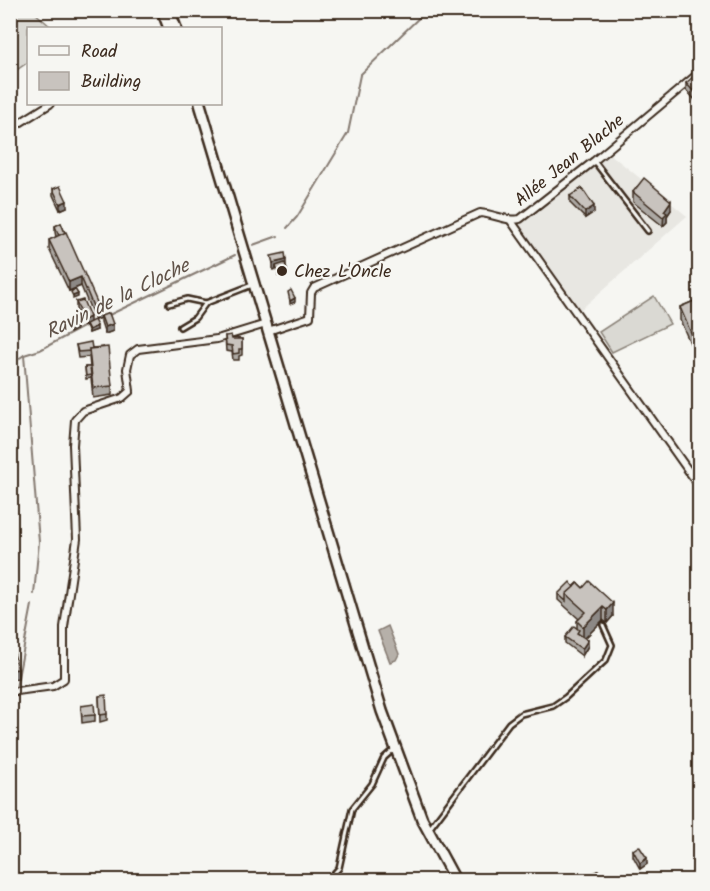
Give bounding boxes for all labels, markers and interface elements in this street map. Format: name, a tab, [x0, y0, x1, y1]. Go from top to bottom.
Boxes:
legend	[27, 27, 222, 105]
text: Road	[81, 38, 118, 67]
text: Building	[81, 68, 141, 97]
street label: Allée Jean Blache	[508, 107, 631, 215]
water label: Ravin de la Cloche	[40, 250, 197, 349]
place label: Chez L'Oncle	[294, 258, 391, 287]
marker: Chez L'Oncle	[275, 264, 289, 278]

